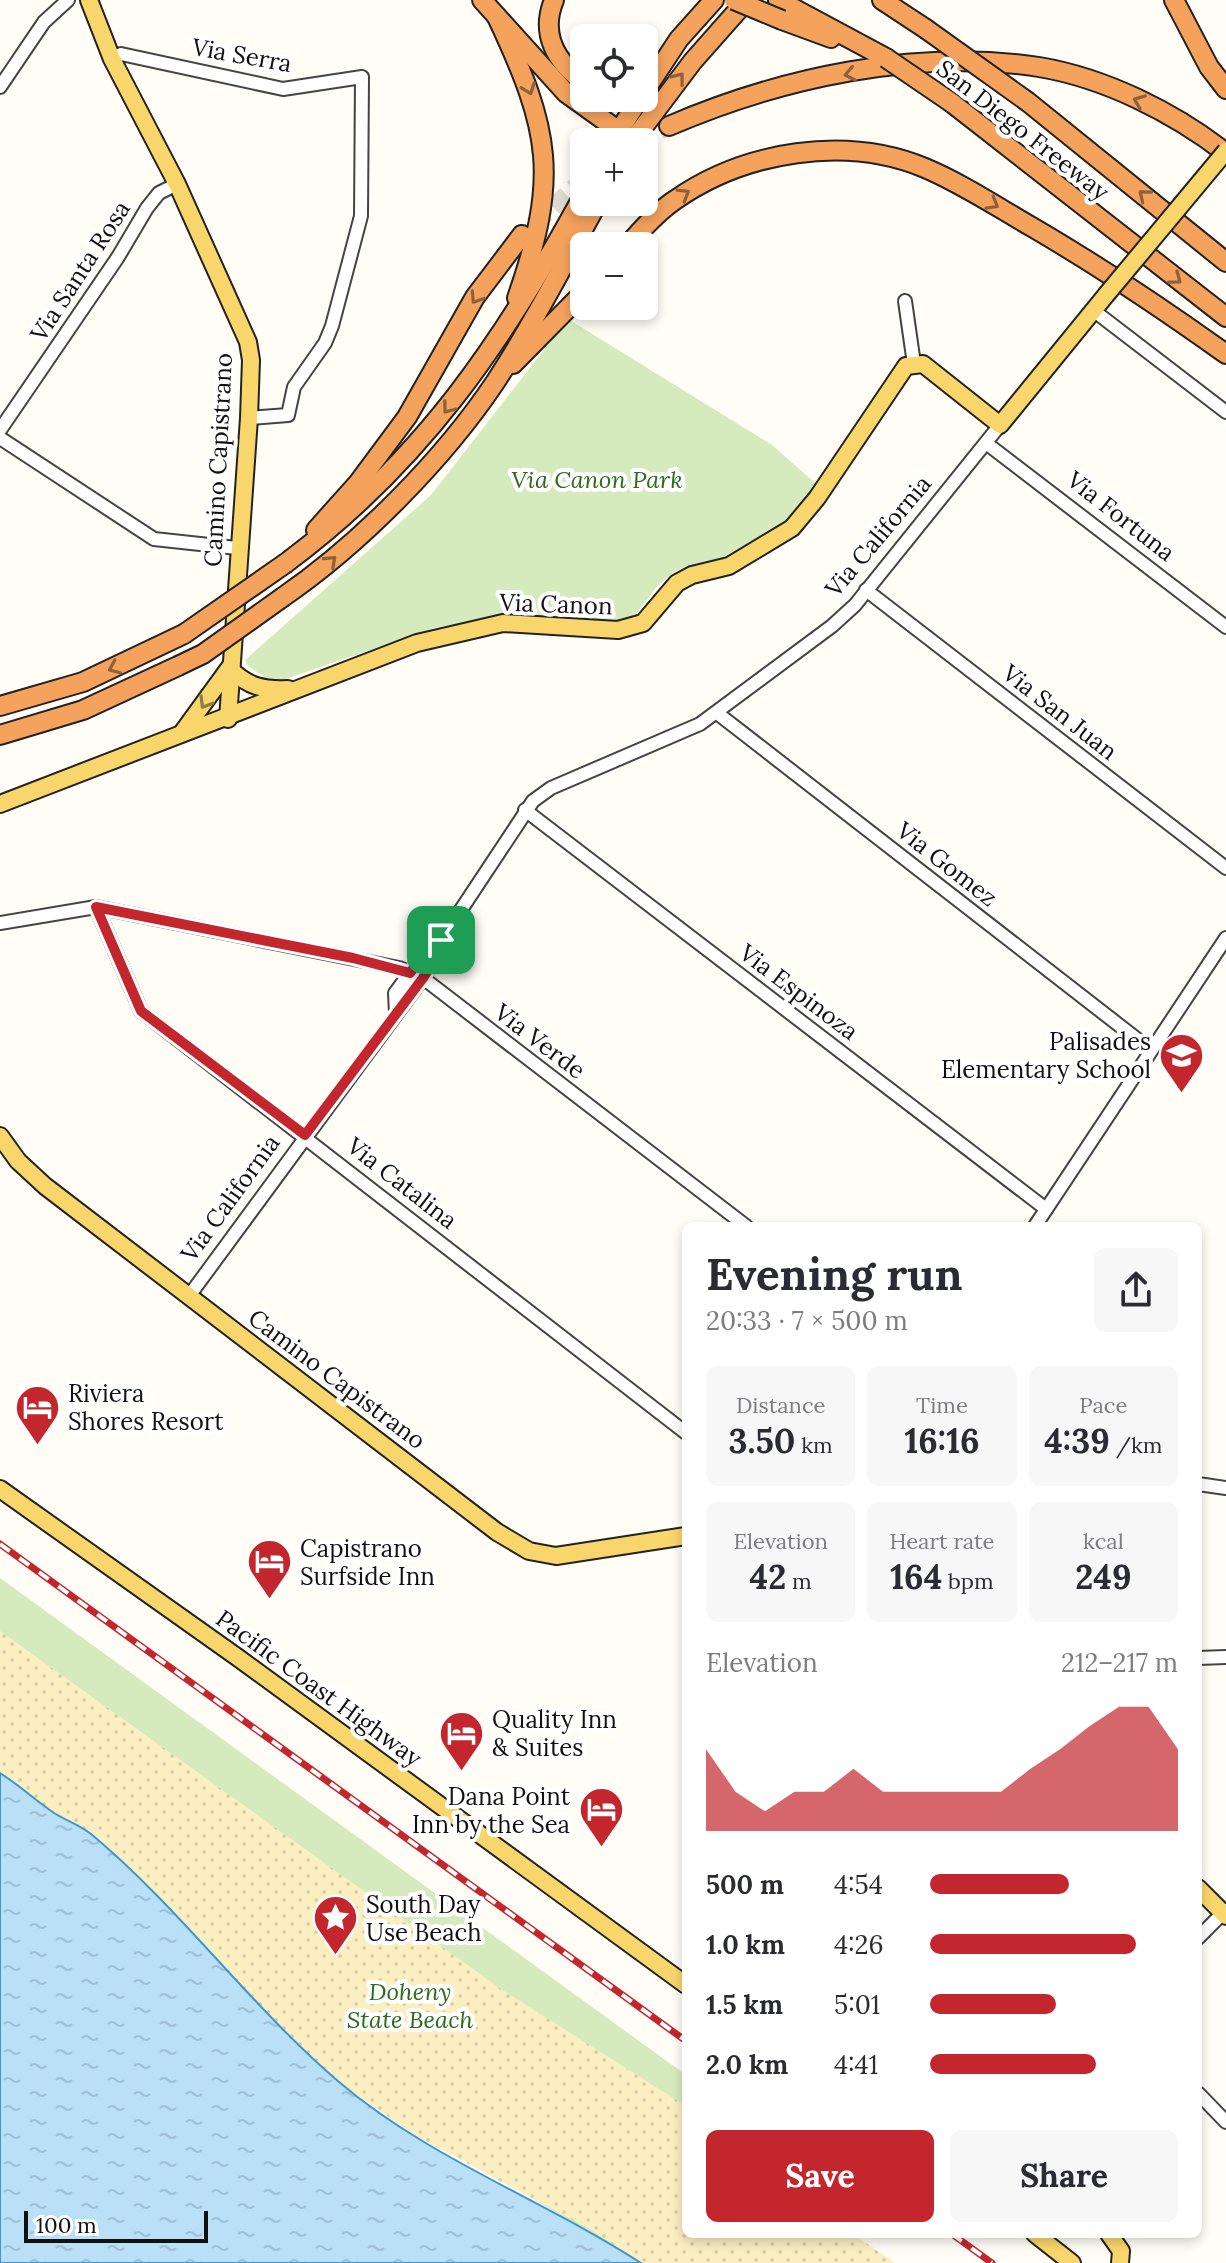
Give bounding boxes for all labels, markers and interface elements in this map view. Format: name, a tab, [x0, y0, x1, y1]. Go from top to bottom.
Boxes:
map controls	[570, 24, 658, 320]
button: locate	[570, 24, 658, 112]
street label: Via Serra	[189, 31, 294, 79]
street label: San Diego Freeway	[930, 53, 1116, 207]
one-way arrow	[844, 65, 857, 82]
one-way arrow	[670, 72, 684, 87]
one-way arrow	[519, 81, 536, 95]
one-way arrow	[1132, 94, 1147, 110]
button: +	[570, 128, 658, 216]
one-way arrow	[675, 188, 690, 204]
one-way arrow	[1138, 191, 1153, 205]
one-way arrow	[984, 194, 999, 210]
street label: Via Santa Rosa	[22, 195, 137, 348]
button: −	[570, 232, 658, 320]
one-way arrow	[1167, 270, 1182, 284]
one-way arrow	[470, 289, 485, 303]
street label: Camino Capistrano	[197, 352, 239, 568]
one-way arrow	[443, 399, 457, 414]
park label: Via Canon Park	[511, 464, 683, 495]
street label: Via Fortuna	[1060, 464, 1181, 568]
street label: Via California	[817, 469, 938, 604]
one-way arrow	[322, 557, 337, 571]
street label: Via Canon	[498, 587, 613, 621]
street label: Via San Juan	[995, 657, 1124, 767]
one-way arrow	[108, 659, 123, 675]
one-way arrow	[199, 694, 215, 709]
street label: Via Gomez	[889, 814, 1004, 913]
pin	[407, 906, 475, 974]
icon: arrive	[419, 918, 463, 962]
street label: Via Espinoza	[733, 937, 865, 1047]
street label: Via Verde	[488, 996, 592, 1085]
place label: Palisades Elementary School	[941, 1026, 1151, 1085]
school or university icon: Palisades Elementary School	[1158, 1031, 1206, 1094]
street label: Via California	[173, 1128, 286, 1268]
street label: Via Catalina	[340, 1130, 463, 1236]
text: Evening run	[706, 1246, 963, 1302]
button: share	[1094, 1248, 1178, 1332]
street label: Camino Capistrano	[242, 1302, 432, 1456]
text: 20:33 · 7 × 500 m	[706, 1304, 908, 1337]
place label: Riviera Shores Resort	[68, 1378, 224, 1437]
hotel icon: Riviera Shores Resort	[13, 1383, 61, 1446]
text: Distance	[736, 1391, 825, 1419]
text: Time	[916, 1391, 968, 1419]
text: Pace	[1079, 1391, 1127, 1419]
text: 3.50	[729, 1419, 796, 1462]
text: 16:16	[904, 1419, 980, 1462]
text: 4:39	[1044, 1419, 1110, 1462]
text: km	[796, 1431, 833, 1459]
text: /km	[1110, 1431, 1162, 1459]
text: Elevation	[733, 1527, 828, 1555]
text: Heart rate	[890, 1527, 994, 1555]
text: kcal	[1083, 1527, 1124, 1555]
place label: Capistrano Surfside Inn	[300, 1533, 435, 1592]
hotel icon: Capistrano Surfside Inn	[245, 1538, 293, 1601]
text: 42	[750, 1555, 786, 1598]
text: 164	[890, 1555, 942, 1598]
text: 249	[1075, 1555, 1131, 1598]
text: m	[786, 1567, 812, 1595]
text: bpm	[942, 1567, 994, 1595]
street label: Pacific Coast Highway	[210, 1603, 428, 1773]
text: Elevation	[706, 1646, 818, 1679]
text: 212–217 m	[1061, 1646, 1178, 1679]
place label: Quality Inn & Suites	[492, 1704, 617, 1763]
hotel icon: Quality Inn & Suites	[437, 1709, 485, 1772]
place label: Dana Point Inn by the Sea	[412, 1781, 571, 1840]
hotel icon: Dana Point Inn by the Sea	[577, 1786, 625, 1849]
text: 500 m	[706, 1868, 784, 1901]
text: 4:54	[834, 1868, 883, 1901]
place label: South Day Use Beach	[366, 1889, 482, 1948]
place icon: South Day Use Beach	[311, 1894, 359, 1957]
text: 1.0 km	[706, 1928, 785, 1961]
text: 4:26	[834, 1928, 884, 1961]
park label: Doheny State Beach	[347, 1976, 474, 2035]
text: 1.5 km	[706, 1988, 783, 2021]
text: 5:01	[834, 1988, 880, 2021]
text: 2.0 km	[706, 2048, 788, 2081]
text: 4:41	[834, 2048, 878, 2081]
button: Save	[706, 2130, 934, 2222]
button: Share	[950, 2130, 1178, 2222]
scale bar	[24, 2207, 208, 2243]
text: 100 m	[36, 2211, 97, 2239]

